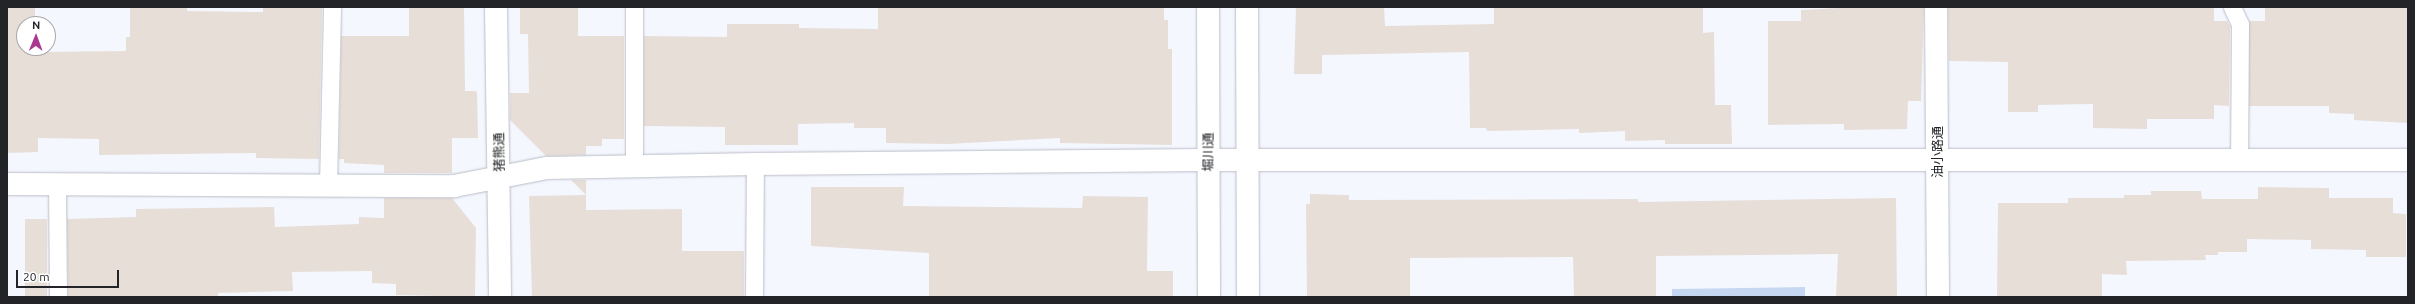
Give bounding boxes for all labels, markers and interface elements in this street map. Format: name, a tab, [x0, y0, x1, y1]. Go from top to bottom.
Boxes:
north arrow	[16, 16, 56, 56]
text: N	[32, 19, 40, 31]
street label: 油小路通	[1929, 126, 1945, 178]
street label: 猪熊通	[491, 132, 507, 172]
street label: 堀川通	[1200, 133, 1216, 171]
scale bar	[18, 262, 121, 288]
text: 20 m	[23, 270, 50, 283]

